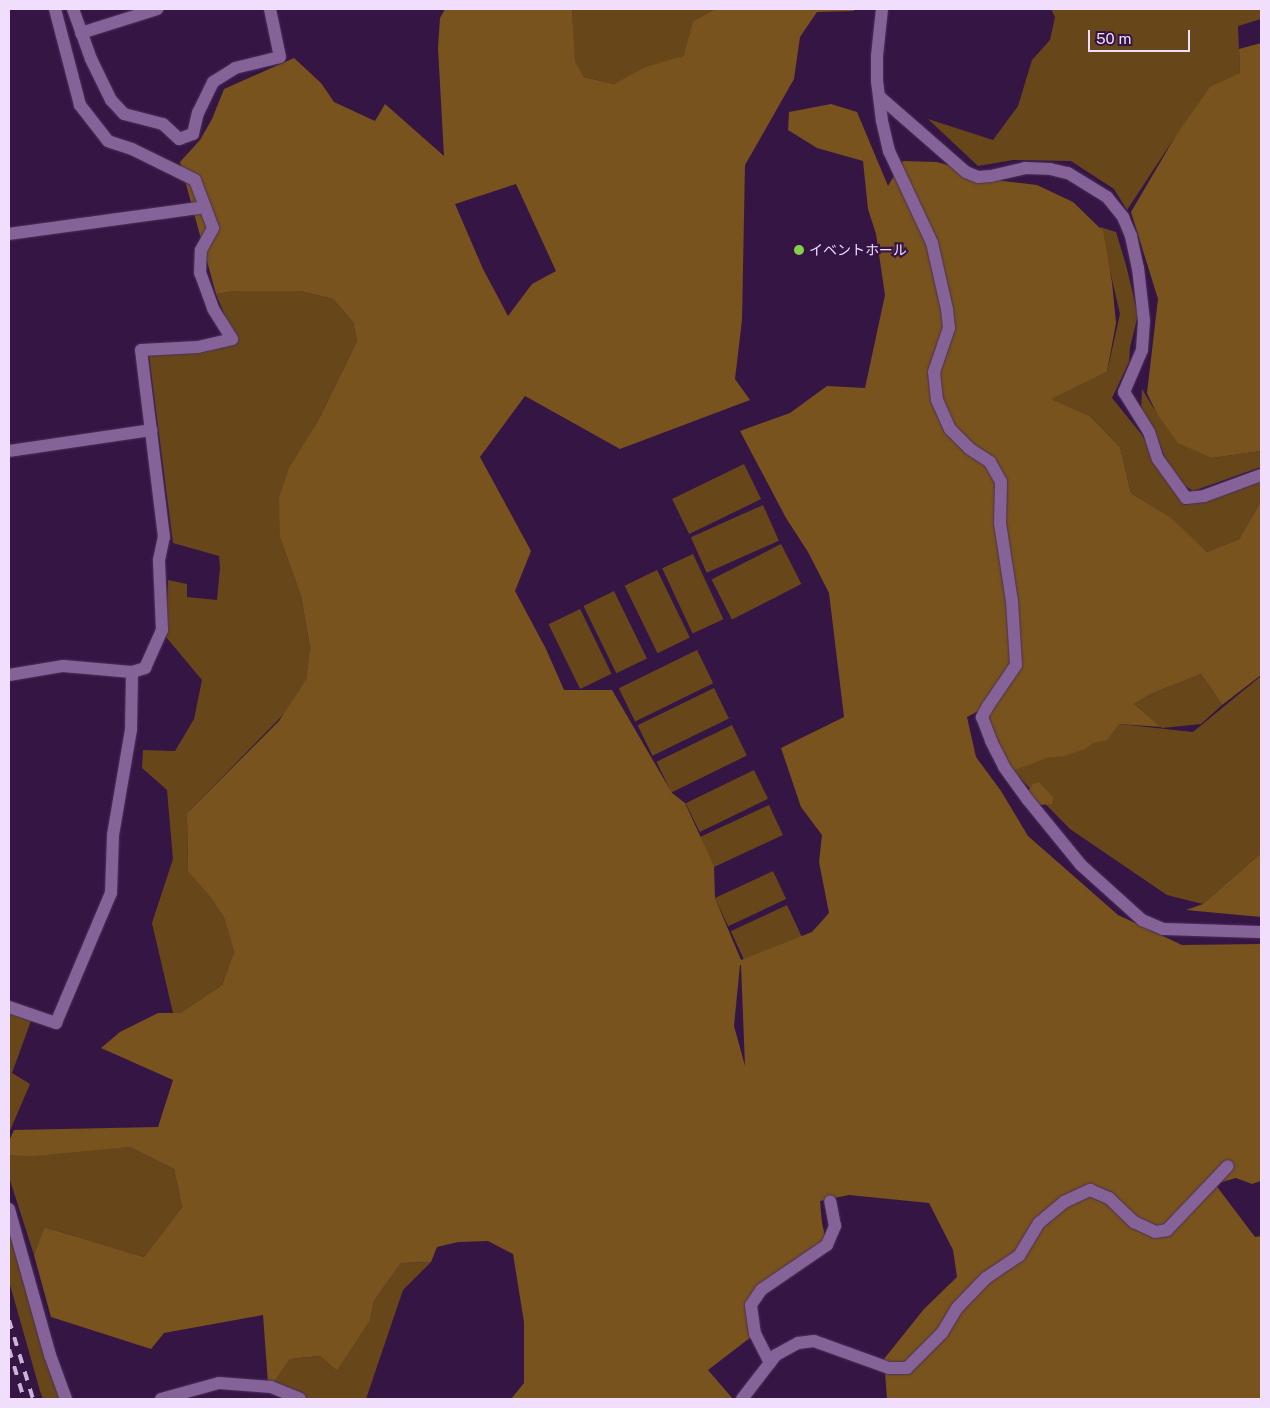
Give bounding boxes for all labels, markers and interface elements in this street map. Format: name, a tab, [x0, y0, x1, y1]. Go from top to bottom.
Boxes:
scale bar	[1090, 20, 1192, 52]
text: 50 m	[1096, 30, 1131, 47]
place label: イベントホール	[809, 242, 907, 258]
marker: イベントホール	[793, 244, 805, 256]

